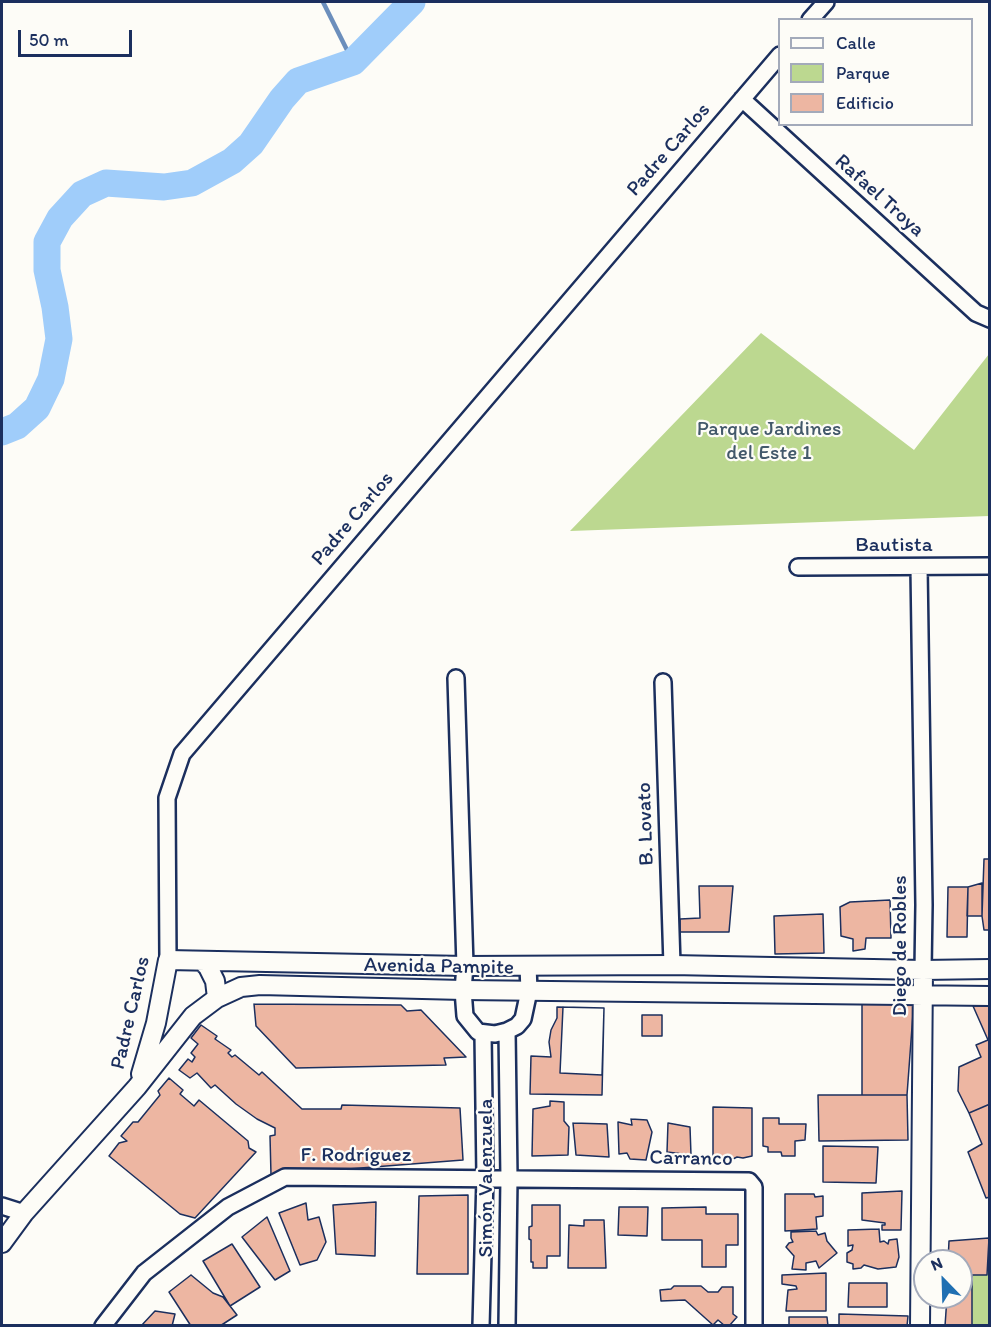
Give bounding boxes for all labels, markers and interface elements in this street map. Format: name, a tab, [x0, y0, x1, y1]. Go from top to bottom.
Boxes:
scale bar	[21, 18, 135, 56]
legend	[778, 18, 973, 126]
text: 50 m	[29, 29, 69, 51]
text: Calle	[836, 32, 876, 54]
text: Parque	[836, 62, 890, 84]
text: Edificio	[836, 92, 894, 114]
street label: Padre Carlos	[622, 98, 716, 202]
street label: Rafael Troya	[829, 149, 929, 243]
park label: Parque Jardines del Este 1	[697, 417, 841, 467]
street label: Padre Carlos	[306, 467, 400, 571]
street label: Bautista	[855, 533, 933, 559]
street label: B. Lovato	[632, 782, 660, 866]
street label: Diego de Robles	[888, 875, 914, 1017]
street label: Avenida Pampite	[364, 953, 514, 981]
street label: Padre Carlos	[106, 954, 156, 1072]
street label: Simón Valenzuela	[474, 1099, 500, 1257]
street label: F. Rodríguez	[301, 1143, 411, 1169]
street label: Carranco	[649, 1146, 733, 1172]
north arrow	[913, 1249, 973, 1309]
text: N	[928, 1253, 945, 1275]

